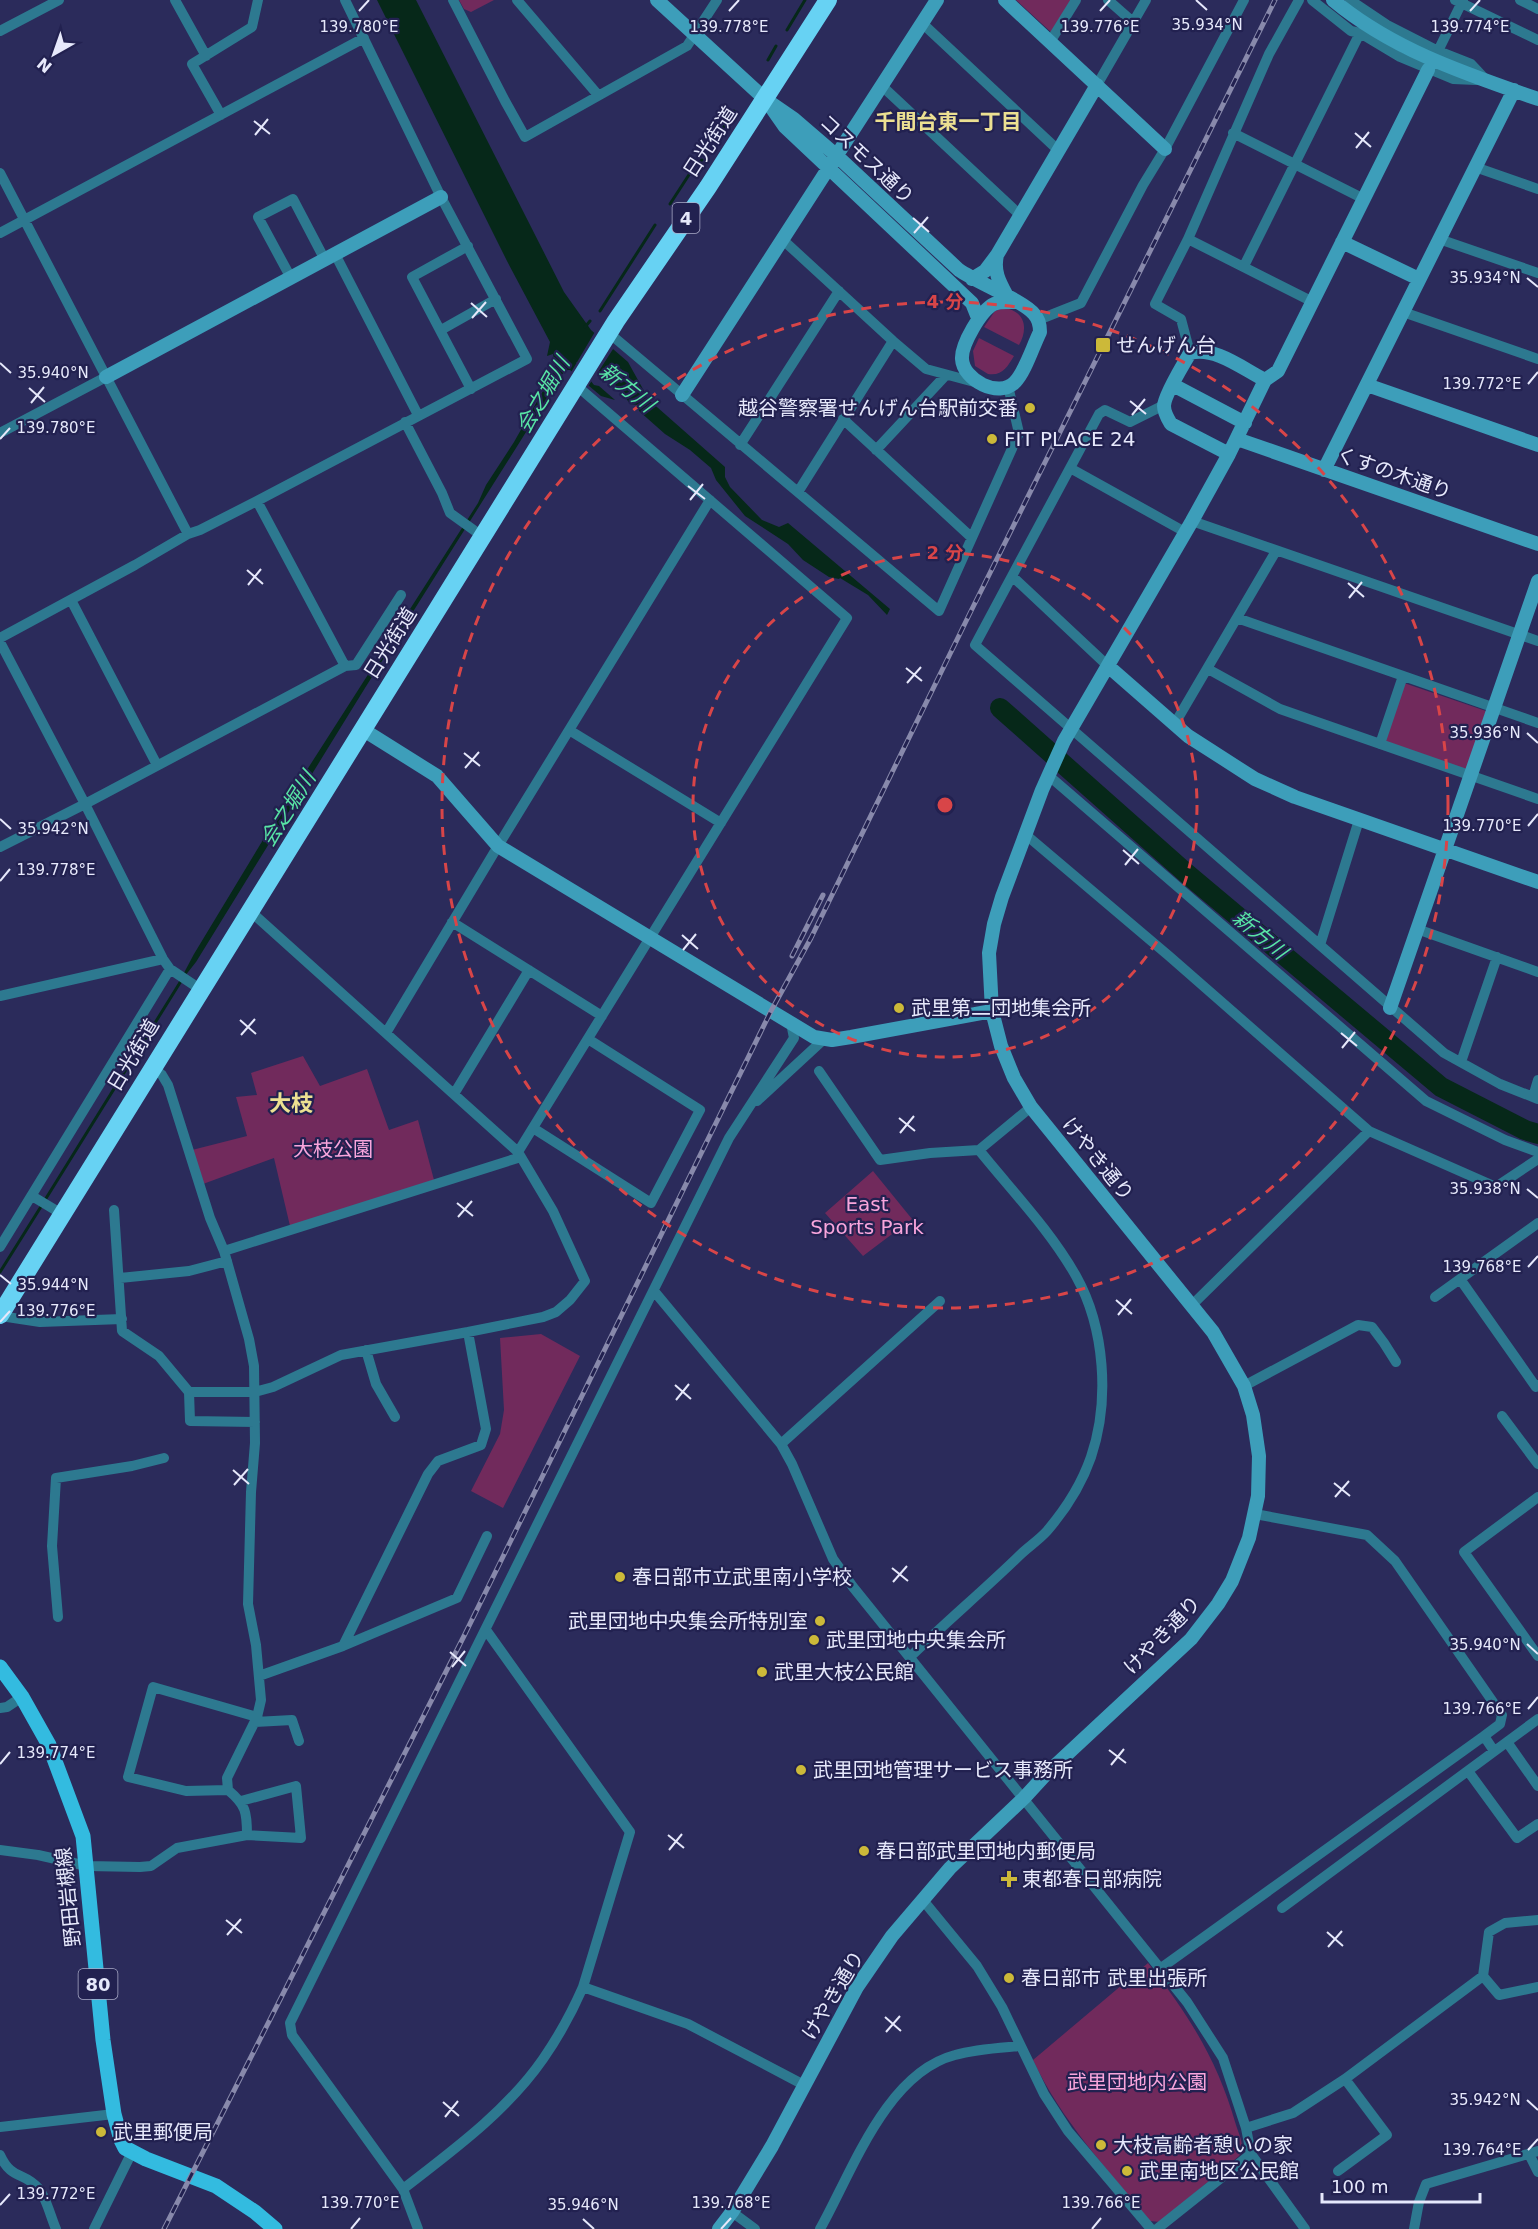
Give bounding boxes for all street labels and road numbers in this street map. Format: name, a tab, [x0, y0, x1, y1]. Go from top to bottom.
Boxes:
street label: 日光街道	[678, 102, 742, 182]
street label: コスモス通り	[815, 109, 919, 209]
road number: 4	[672, 203, 700, 233]
street label: くすの木通り	[1333, 442, 1455, 504]
street label: 日光街道	[359, 603, 421, 683]
street label: 日光街道	[102, 1015, 164, 1095]
street label: けやき通り	[1057, 1113, 1139, 1205]
street label: けやき通り	[1119, 1591, 1205, 1679]
street label: 野田岩槻線	[51, 1846, 85, 1948]
street label: けやき通り	[797, 1946, 869, 2044]
road number: 80	[78, 1969, 118, 1999]

